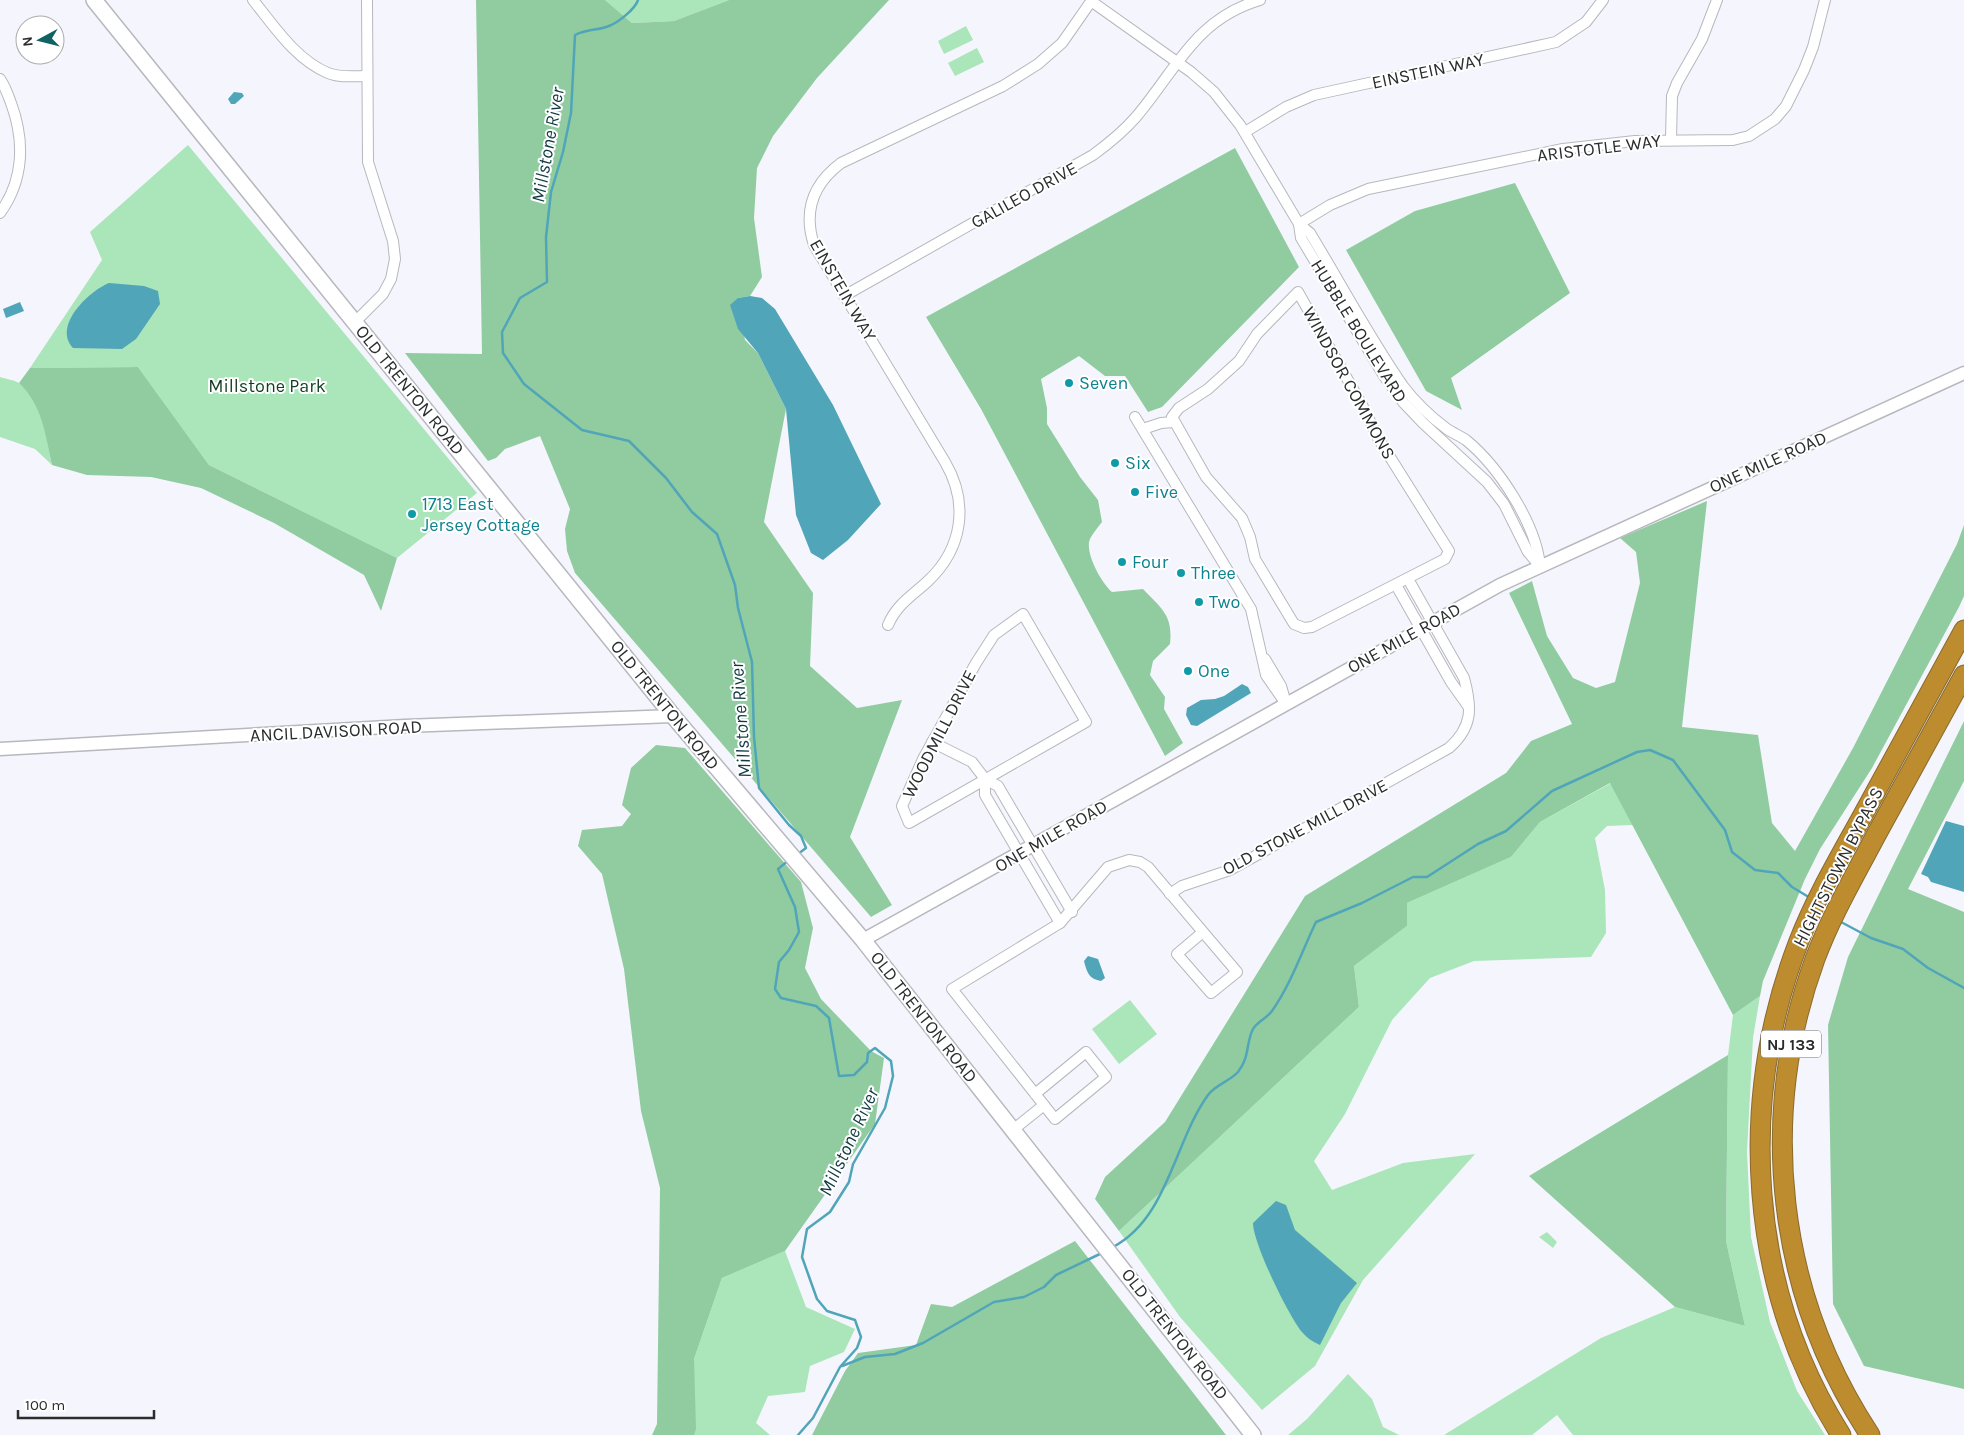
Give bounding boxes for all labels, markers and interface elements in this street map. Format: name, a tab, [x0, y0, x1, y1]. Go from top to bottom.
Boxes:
north arrow	[15, 15, 65, 65]
text: N	[19, 36, 37, 48]
street label: EINSTEIN WAY	[1370, 48, 1486, 94]
water label: Millstone River	[527, 84, 569, 204]
street label: ARISTOTLE WAY	[1536, 129, 1662, 167]
street label: GALILEO DRIVE	[967, 157, 1081, 233]
street label: EINSTEIN WAY	[805, 235, 881, 345]
street label: HUBBLE BOULEVARD	[1306, 255, 1412, 407]
street label: WINDSOR COMMONS	[1298, 303, 1400, 463]
street label: OLD TRENTON ROAD	[351, 321, 469, 459]
place label: Seven	[1079, 372, 1128, 394]
park label: Millstone Park	[208, 375, 326, 397]
marker: Seven	[1063, 377, 1075, 389]
street label: ONE MILE ROAD	[1706, 426, 1830, 498]
place label: Six	[1125, 452, 1150, 474]
marker: Six	[1109, 457, 1121, 469]
place label: Five	[1145, 481, 1178, 503]
marker: Five	[1129, 486, 1141, 498]
place label: 1713 East Jersey Cottage	[422, 493, 540, 536]
marker: 1713 East Jersey Cottage	[406, 508, 418, 520]
place label: Four	[1132, 551, 1169, 573]
marker: Four	[1116, 556, 1128, 568]
place label: Three	[1191, 562, 1236, 584]
marker: Three	[1175, 567, 1187, 579]
place label: Two	[1209, 591, 1240, 613]
marker: Two	[1193, 596, 1205, 608]
street label: ONE MILE ROAD	[1343, 598, 1465, 678]
street label: OLD TRENTON ROAD	[606, 636, 724, 774]
water label: Millstone River	[726, 660, 756, 779]
place label: One	[1198, 660, 1230, 682]
marker: One	[1182, 665, 1194, 677]
street label: WOODMILL DRIVE	[897, 666, 981, 802]
street label: ANCIL DAVISON ROAD	[249, 716, 423, 746]
street label: OLD STONE MILL DRIVE	[1219, 774, 1391, 880]
street label: HIGHTSTOWN BYPASS	[1788, 783, 1888, 951]
street label: ONE MILE ROAD	[991, 795, 1111, 877]
street label: OLD TRENTON ROAD	[866, 947, 982, 1087]
road number: NJ 133	[1761, 1030, 1821, 1058]
water label: Millstone River	[814, 1083, 884, 1199]
street label: OLD TRENTON ROAD	[1117, 1264, 1233, 1404]
scale bar	[18, 1388, 154, 1420]
text: 100 m	[25, 1396, 65, 1414]

